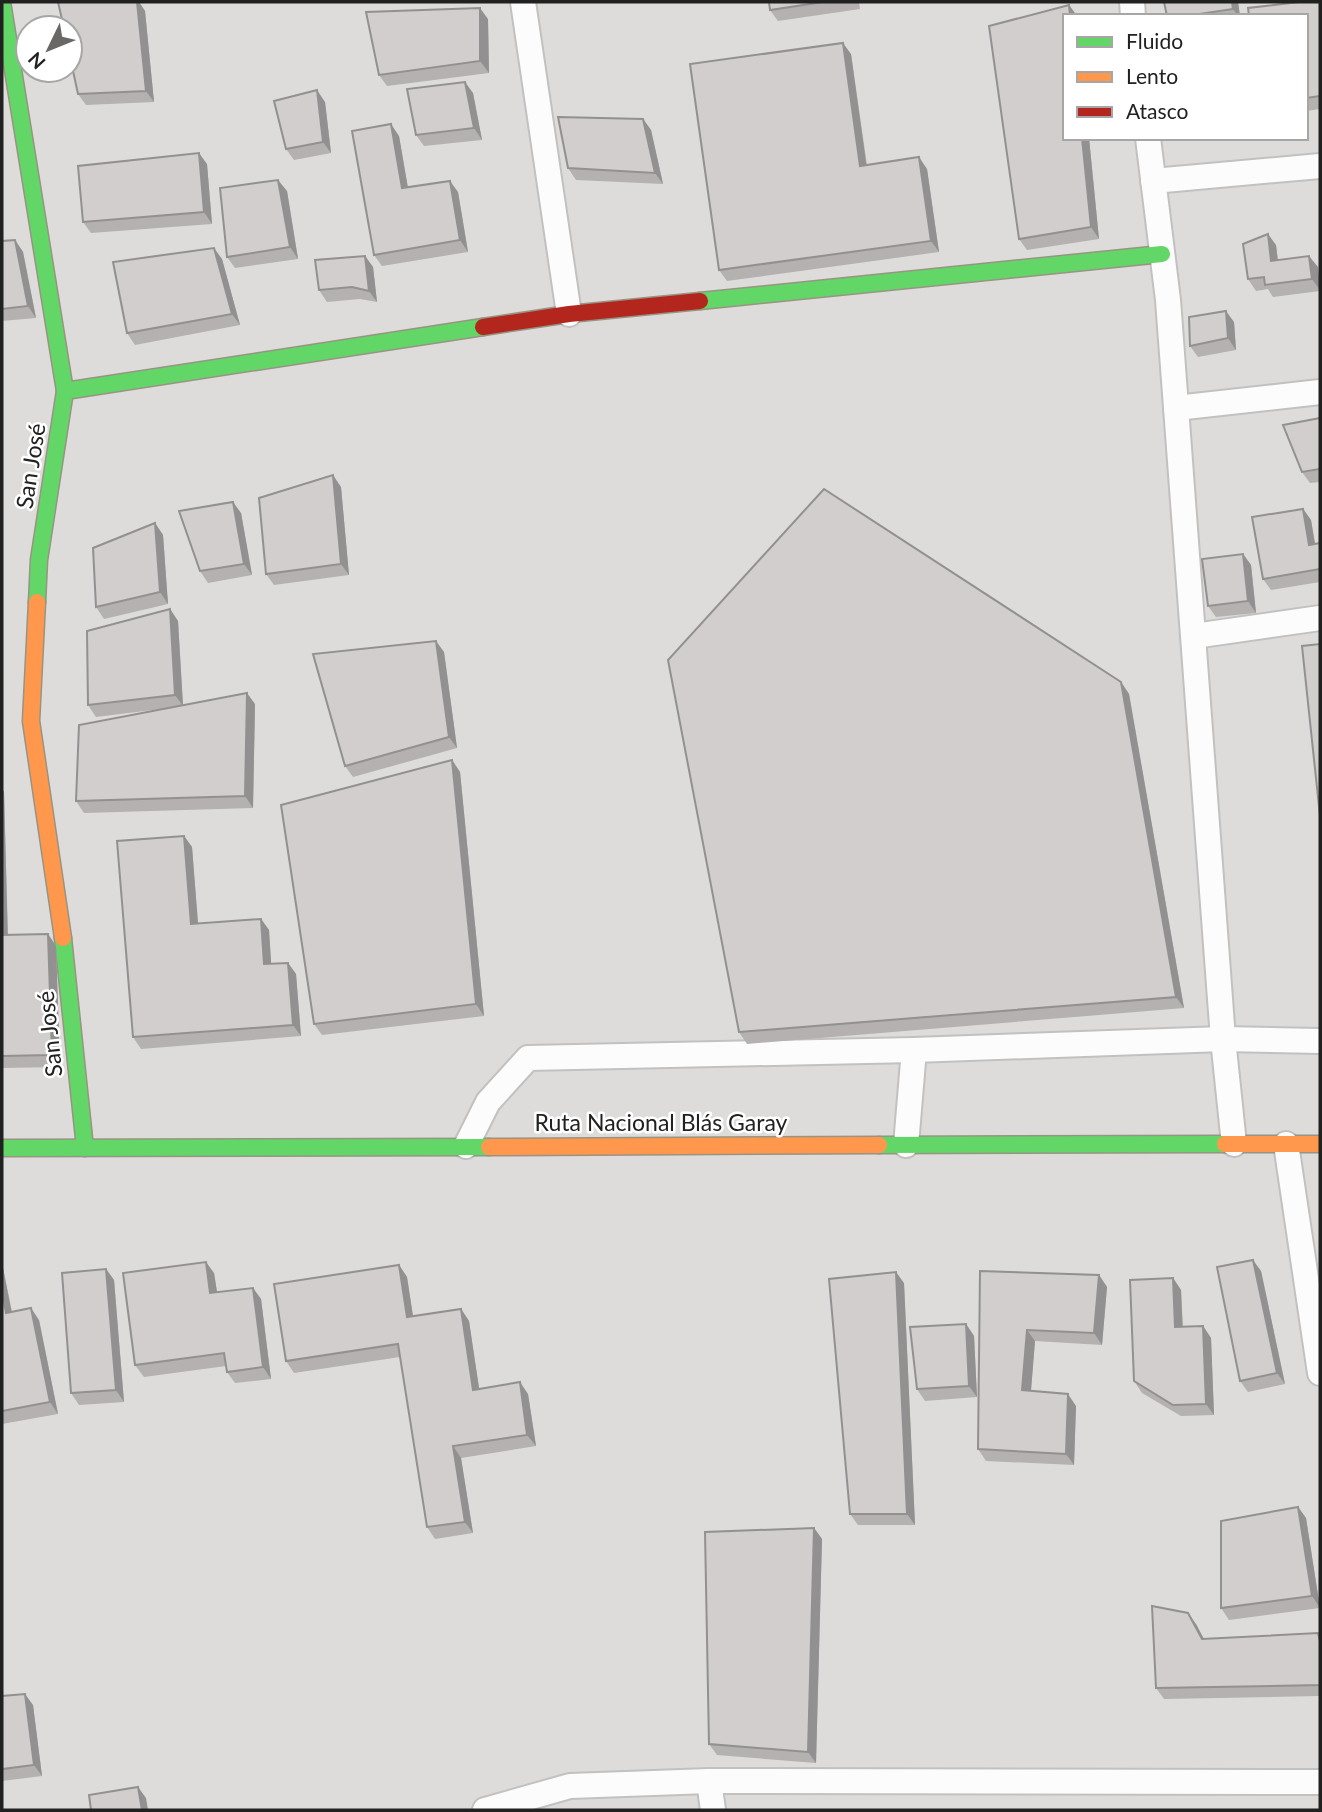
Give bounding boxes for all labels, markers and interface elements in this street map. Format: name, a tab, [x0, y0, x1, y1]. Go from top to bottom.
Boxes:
north arrow	[14, 14, 84, 84]
legend	[1063, 14, 1308, 140]
text: Fluido	[1126, 28, 1183, 53]
text: N	[23, 48, 50, 74]
text: Lento	[1126, 63, 1178, 88]
text: Atasco	[1126, 98, 1188, 123]
street label: San José	[9, 421, 51, 511]
street label: San José	[31, 990, 67, 1078]
street label: Ruta Nacional Blás Garay	[535, 1108, 788, 1136]

